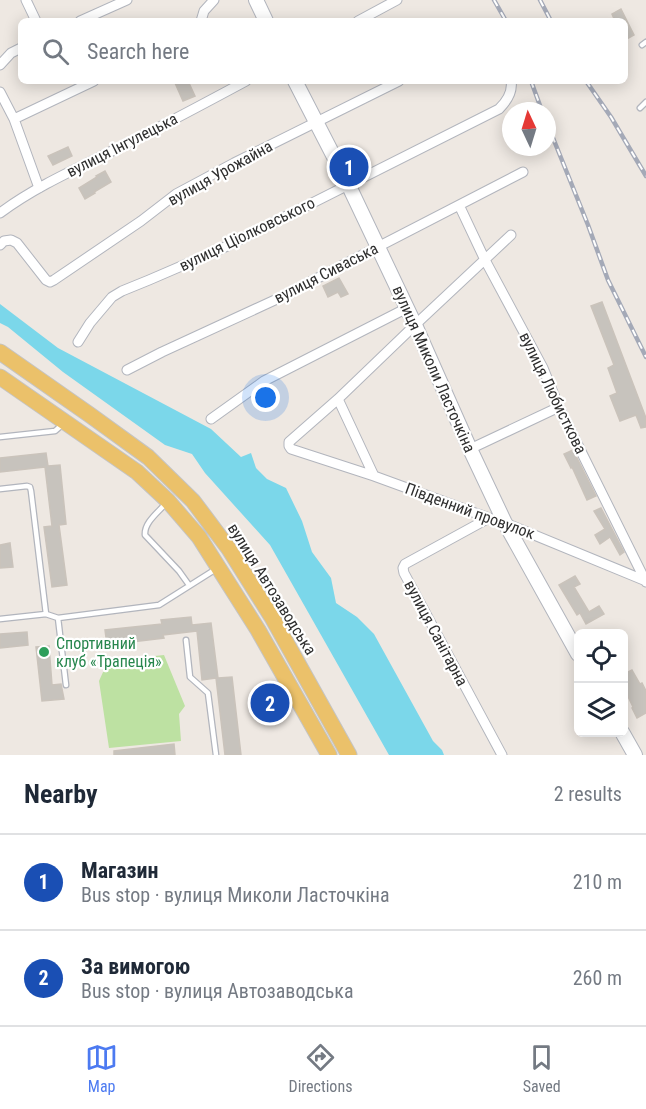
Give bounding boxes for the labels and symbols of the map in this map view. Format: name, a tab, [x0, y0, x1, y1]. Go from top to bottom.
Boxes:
north arrow	[502, 102, 556, 156]
street label: вулиця Інгулецька	[63, 109, 181, 181]
street label: вулиця Урожайна	[164, 136, 276, 210]
pin: 1	[330, 144, 368, 190]
street label: вулиця Ціолковського	[176, 193, 318, 275]
street label: вулиця Сиваська	[271, 239, 381, 307]
street label: вулиця Миколи Ласточкіна	[389, 283, 479, 455]
street label: вулиця Любисткова	[515, 329, 591, 457]
your location	[251, 383, 280, 412]
street label: Південний провулок	[403, 479, 538, 543]
street label: вулиця Автозаводська	[224, 520, 320, 658]
street label: вулиця Санітарна	[400, 577, 472, 689]
place label: Спортивний клуб «Трапеція»	[56, 634, 162, 671]
marker: Спортивний клуб «Трапеція»	[37, 645, 51, 659]
pin: 2	[250, 680, 290, 726]

